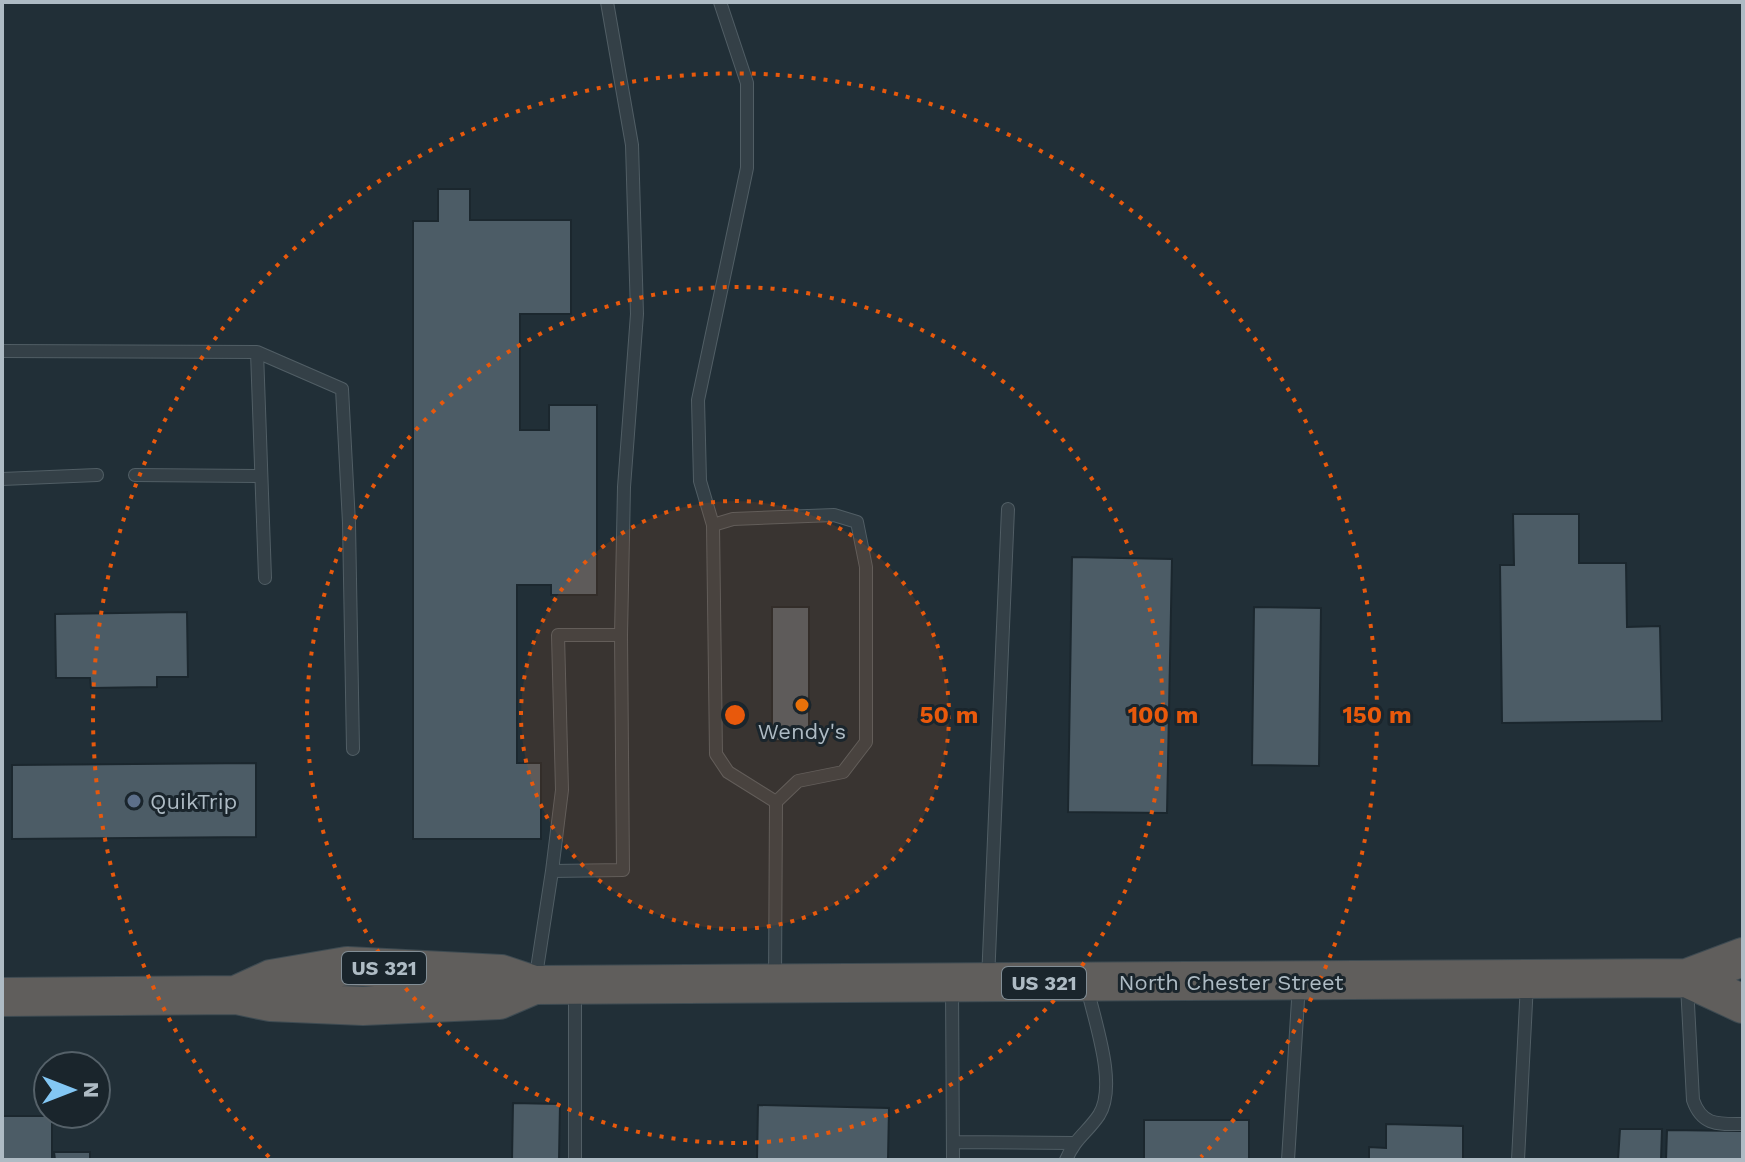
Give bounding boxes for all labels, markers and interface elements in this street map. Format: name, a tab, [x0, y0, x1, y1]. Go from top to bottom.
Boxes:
marker: Wendy's	[793, 696, 811, 714]
centre of rings	[721, 701, 749, 729]
text: 50 m	[920, 701, 978, 729]
text: 100 m	[1128, 701, 1198, 729]
text: 150 m	[1342, 701, 1412, 729]
place label: Wendy's	[758, 719, 846, 744]
place label: QuikTrip	[150, 789, 237, 814]
marker: QuikTrip	[125, 792, 143, 810]
road number: US 321	[342, 952, 426, 984]
road number: US 321	[1002, 967, 1086, 999]
street label: North Chester Street	[1119, 970, 1343, 995]
north arrow	[32, 1050, 112, 1130]
text: N	[79, 1082, 104, 1098]

